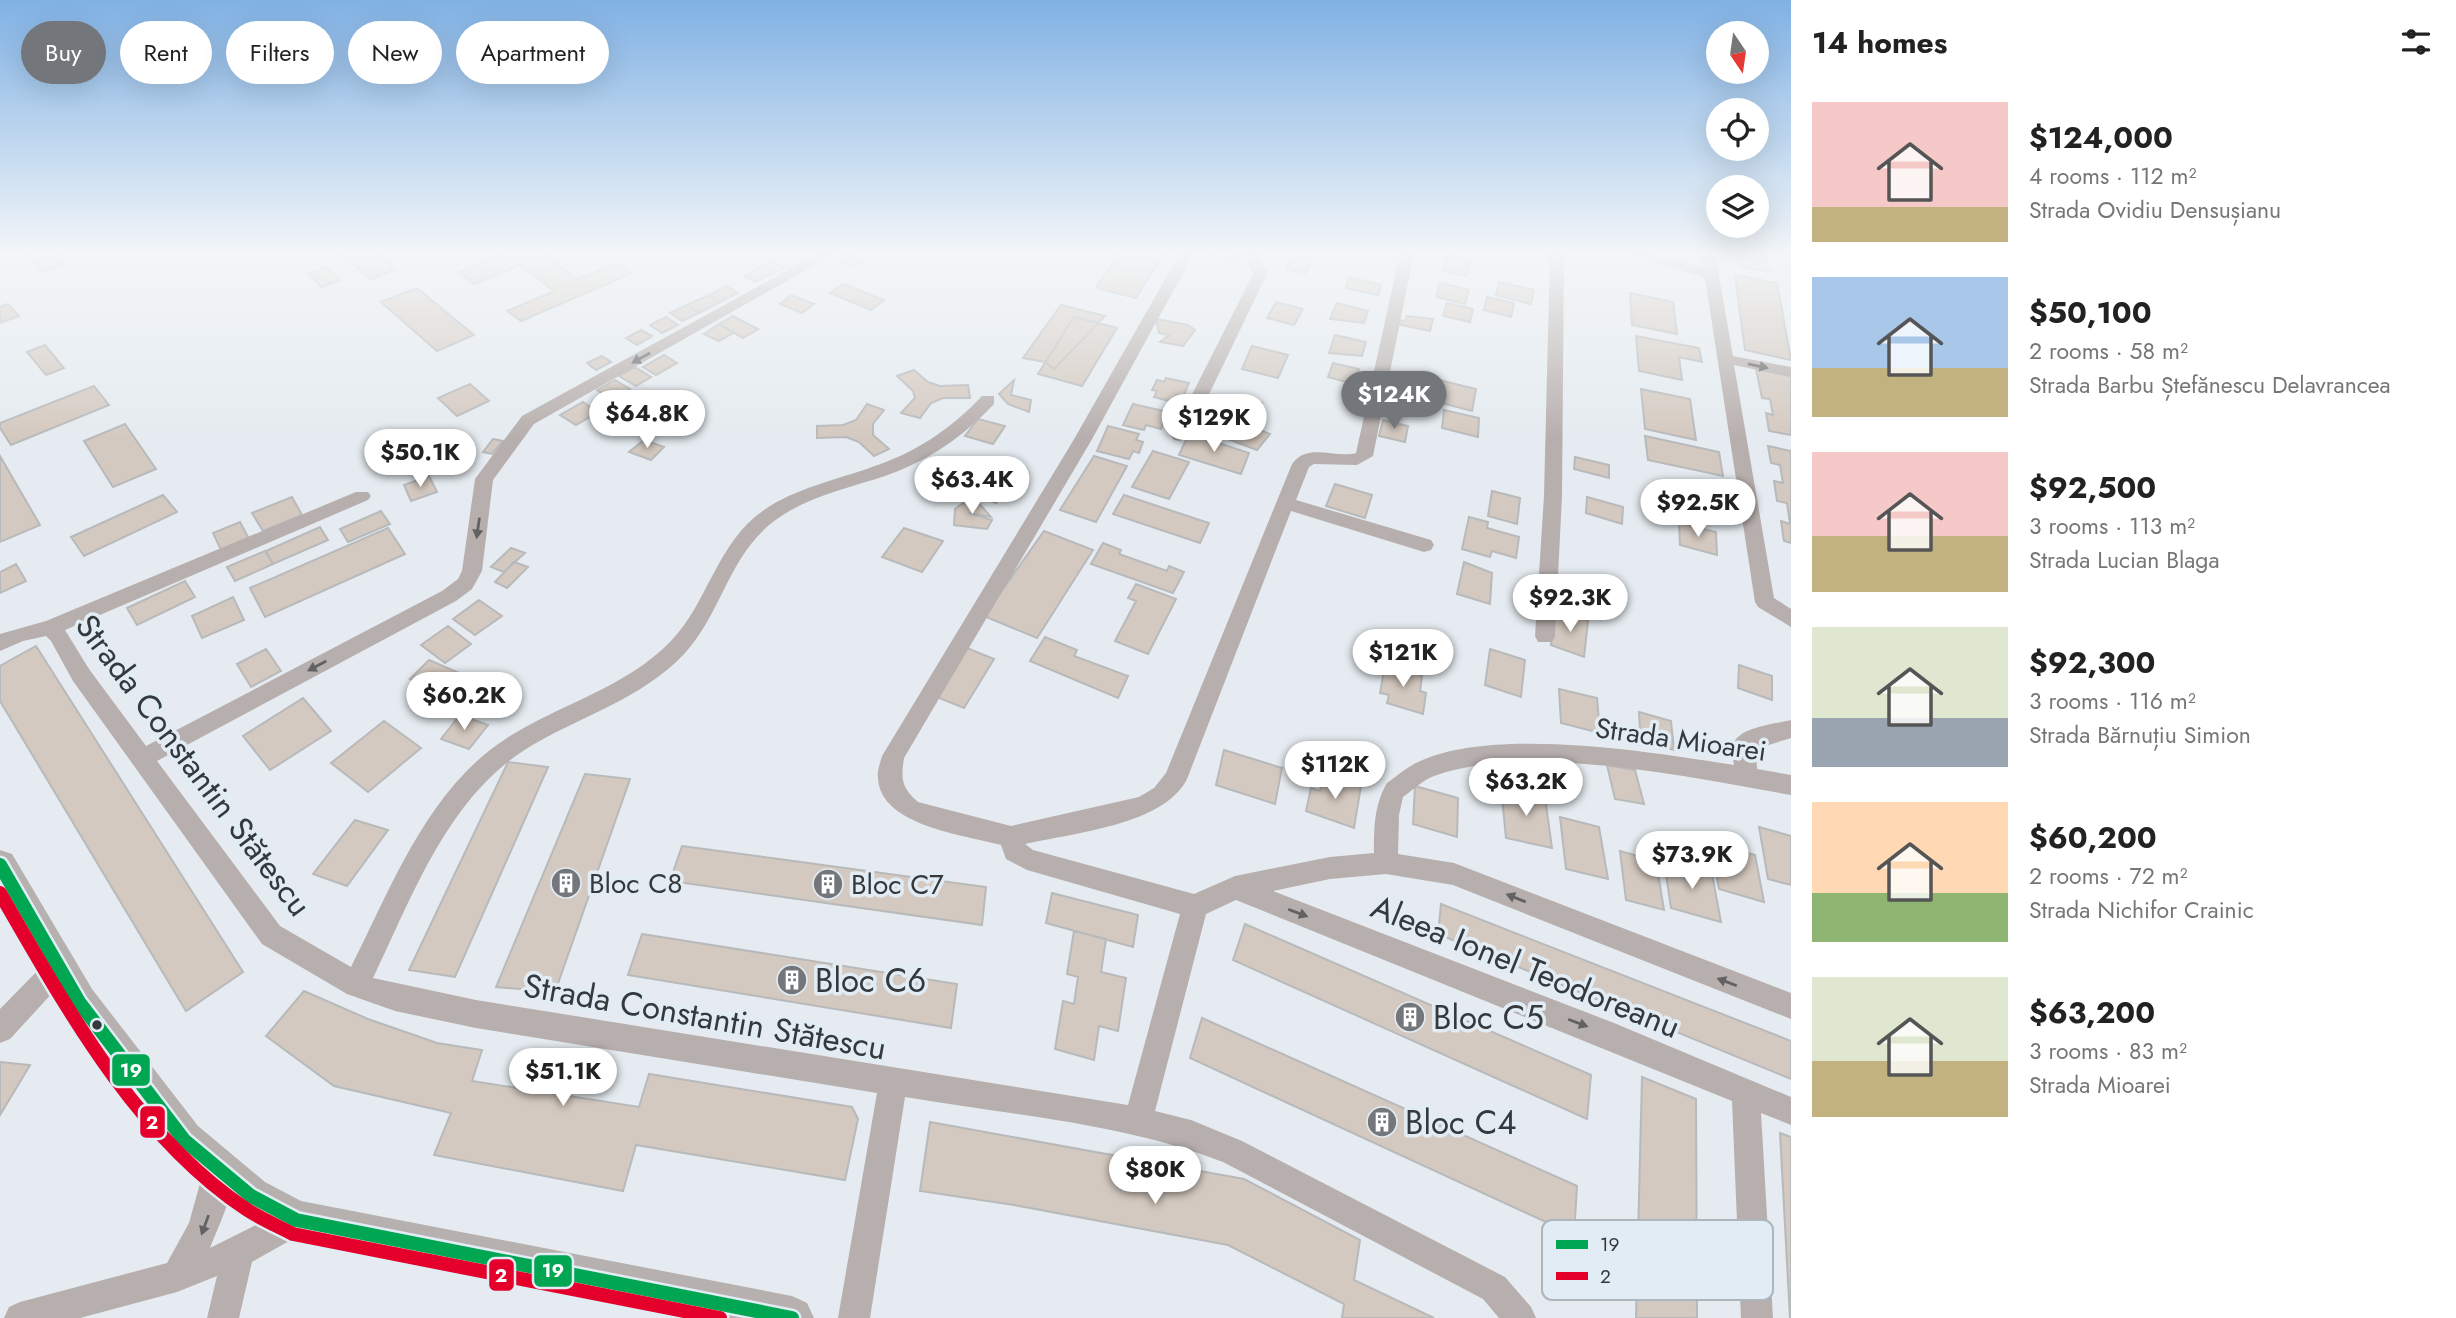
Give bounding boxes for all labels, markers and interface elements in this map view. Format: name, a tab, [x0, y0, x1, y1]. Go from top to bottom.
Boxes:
chip: Buy	[21, 21, 106, 84]
chip: Rent	[120, 21, 212, 84]
chip: Filters	[226, 21, 334, 84]
chip: New	[348, 21, 442, 84]
chip: Apartment	[456, 21, 609, 84]
north arrow	[1706, 21, 1769, 84]
map controls	[1706, 21, 1769, 238]
text: 14 homes	[1812, 21, 1947, 64]
icon: filters	[2397, 23, 2435, 61]
button: locate	[1706, 98, 1769, 161]
text: $124,000	[2029, 116, 2173, 159]
icon: home	[1868, 130, 1952, 214]
text: 4 rooms · 112 m²	[2029, 159, 2196, 193]
button: layers	[1706, 175, 1769, 238]
text: Strada Ovidiu Densușianu	[2029, 193, 2281, 227]
text: $50,100	[2029, 291, 2152, 334]
icon: home	[1868, 305, 1952, 389]
text: 2 rooms · 58 m²	[2029, 334, 2188, 368]
one-way arrow	[632, 352, 651, 364]
one-way arrow	[1747, 360, 1769, 371]
text: Strada Barbu Ștefănescu Delavrancea	[2029, 368, 2391, 402]
pin: $124K	[1345, 372, 1443, 431]
text: $124K	[1357, 377, 1431, 411]
pin: $64.8K	[590, 391, 704, 450]
pin: $129K	[1165, 394, 1263, 454]
text: $64.8K	[605, 396, 689, 430]
text: $129K	[1178, 400, 1250, 434]
pin: $50.1K	[363, 430, 477, 489]
text: $50.1K	[380, 435, 460, 469]
pin: $63.4K	[915, 456, 1029, 516]
text: $63.4K	[930, 462, 1014, 496]
text: $92,500	[2029, 466, 2156, 509]
pin: $92.5K	[1641, 480, 1755, 539]
icon: home	[1868, 480, 1952, 564]
text: $92.5K	[1656, 485, 1740, 519]
text: 3 rooms · 113 m²	[2029, 509, 2195, 543]
one-way arrow	[472, 517, 483, 539]
text: Strada Lucian Blaga	[2029, 543, 2220, 577]
pin: $92.3K	[1513, 574, 1627, 634]
text: $92.3K	[1529, 580, 1611, 614]
street label: Strada Constantin Stătescu	[64, 605, 323, 926]
pin: $121K	[1354, 630, 1452, 689]
text: $121K	[1369, 635, 1437, 669]
text: $92,300	[2029, 641, 2155, 684]
icon: home	[1868, 655, 1952, 739]
one-way arrow	[307, 660, 327, 671]
pin: $60.2K	[407, 672, 521, 732]
text: $60.2K	[422, 678, 506, 712]
text: 3 rooms · 116 m²	[2029, 684, 2196, 718]
street label: Strada Mioarei	[1593, 707, 1769, 772]
text: Strada Bărnuțiu Simion	[2029, 718, 2251, 752]
pin: $112K	[1286, 742, 1384, 801]
text: $112K	[1301, 747, 1369, 781]
pin: $63.2K	[1469, 758, 1583, 818]
text: $63.2K	[1485, 764, 1567, 798]
text: $60,200	[2029, 816, 2157, 859]
icon: home	[1868, 830, 1952, 914]
pin: $73.9K	[1635, 832, 1749, 891]
text: $73.9K	[1652, 837, 1732, 871]
text: 2 rooms · 72 m²	[2029, 859, 2188, 893]
place label: Bloc C8	[589, 863, 683, 904]
place label: Bloc C7	[851, 864, 944, 905]
building icon: Bloc C8	[549, 866, 583, 900]
building icon: Bloc C7	[811, 867, 845, 901]
street label: Aleea Ionel Teodoreanu	[1364, 883, 1687, 1050]
one-way arrow	[1505, 893, 1526, 904]
text: Strada Nichifor Crainic	[2029, 893, 2254, 927]
one-way arrow	[1288, 907, 1309, 918]
place label: Bloc C6	[815, 957, 926, 1004]
street label: Strada Constantin Stătescu	[520, 961, 890, 1072]
building icon: Bloc C6	[775, 963, 809, 997]
one-way arrow	[1717, 976, 1738, 987]
text: $63,200	[2029, 991, 2155, 1034]
place label: Bloc C5	[1433, 994, 1544, 1041]
building icon: Bloc C5	[1393, 1000, 1427, 1034]
icon: home	[1868, 1005, 1952, 1089]
one-way arrow	[1568, 1017, 1589, 1028]
unlabelled marker	[90, 1018, 104, 1032]
text: 3 rooms · 83 m²	[2029, 1034, 2187, 1068]
pin: $51.1K	[506, 1048, 620, 1108]
line badge: 19	[111, 1053, 151, 1087]
text: $51.1K	[525, 1054, 601, 1088]
text: 19	[120, 1057, 142, 1084]
text: Strada Mioarei	[2029, 1068, 2171, 1102]
place label: Bloc C4	[1405, 1099, 1517, 1146]
line badge: 2	[139, 1105, 166, 1139]
building icon: Bloc C4	[1365, 1105, 1399, 1139]
text: 2	[146, 1109, 158, 1136]
pin: $80K	[1114, 1146, 1196, 1206]
text: $80K	[1125, 1152, 1185, 1186]
one-way arrow	[199, 1215, 210, 1236]
legend	[1542, 1220, 1773, 1300]
text: 19	[1600, 1231, 1620, 1258]
line badge: 19	[533, 1254, 573, 1288]
text: 19	[542, 1257, 564, 1284]
line badge: 2	[488, 1258, 515, 1292]
text: 2	[495, 1262, 507, 1289]
text: 2	[1600, 1263, 1611, 1290]

